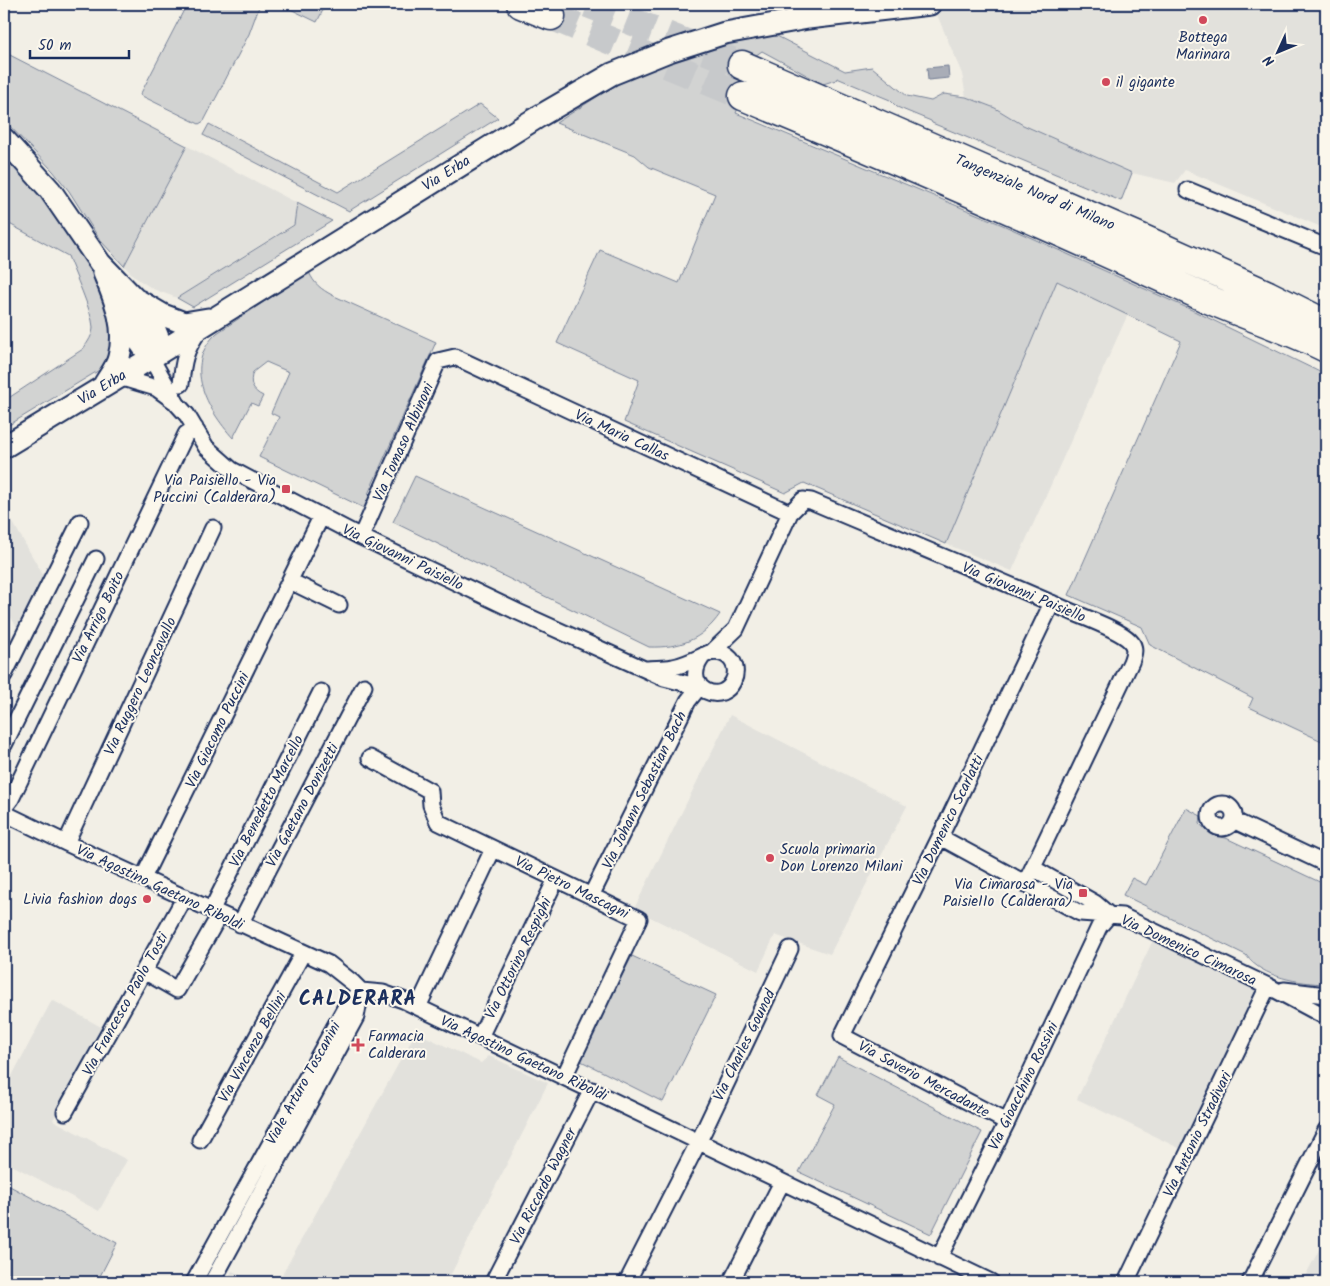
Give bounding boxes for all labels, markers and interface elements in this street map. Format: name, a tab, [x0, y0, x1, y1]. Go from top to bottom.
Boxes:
marker: Bottega Marinara	[1197, 14, 1209, 26]
place label: Bottega Marinara	[1176, 26, 1230, 67]
scale bar	[30, 28, 129, 60]
north arrow	[1252, 28, 1302, 78]
text: 50 m	[38, 34, 72, 58]
text: N	[1258, 49, 1280, 71]
place label: il gigante	[1116, 71, 1175, 95]
marker: il gigante	[1100, 76, 1112, 88]
street label: Tangenziale Nord di Milano	[951, 148, 1119, 238]
street label: Via Erba	[418, 150, 475, 198]
street label: Via Erba	[74, 364, 132, 412]
street label: Via Tomaso Albinoni	[367, 378, 442, 506]
street label: Via Maria Callas	[570, 404, 673, 469]
place label: Via Paisiello - Via Puccini (Calderara)	[153, 469, 276, 510]
marker: Via Paisiello - Via Puccini (Calderara)	[280, 483, 292, 495]
street label: Via Giovanni Paisiello	[338, 518, 468, 598]
street label: Via Giovanni Paisiello	[958, 556, 1090, 630]
street label: Via Arrigo Boito	[66, 567, 132, 667]
street label: Via Ruggero Leoncavallo	[98, 613, 184, 760]
street label: Via Giacomo Puccini	[179, 667, 257, 793]
street label: Via Johann Sebastian Bach	[596, 707, 694, 874]
street label: Via Benedetto Marcello	[223, 731, 311, 872]
street label: Via Gaetano Donizetti	[260, 738, 346, 872]
street label: Via Domenico Scarlatti	[907, 749, 992, 890]
street label: Via Agostino Gaetano Riboldi	[72, 838, 249, 938]
place label: Scuola primaria Don Lorenzo Milani	[780, 838, 904, 879]
street label: Via Pietro Mascagni	[510, 850, 634, 927]
marker: Scuola primaria Don Lorenzo Milani	[764, 852, 776, 864]
place label: Via Cimarosa - Via PaisieIIo (Calderara)	[943, 873, 1073, 914]
marker: Via Cimarosa - Via PaisieIIo (Calderara)	[1077, 887, 1089, 899]
place label: Livia fashion dogs	[23, 888, 138, 912]
street label: Via Ottorino Respighi	[479, 892, 559, 1023]
marker: Livia fashion dogs	[141, 893, 153, 905]
street label: Via Domenico Cimarosa	[1117, 909, 1261, 993]
street label: Via Francesco Paolo Tosti	[76, 927, 176, 1081]
district label: CALDERARA	[299, 984, 417, 1016]
street label: Via Charles Gounod	[707, 985, 783, 1105]
street label: Via Vincenzo Bellini	[212, 986, 294, 1107]
street label: Via Agostino Gaetano Riboldi	[436, 1009, 613, 1109]
street label: Viale Arturo Toscanini	[260, 1016, 349, 1150]
street label: Via Gioacchino Rossini	[982, 1017, 1066, 1155]
place label: Farmacia Calderara	[368, 1025, 426, 1066]
street label: Via Saverio Mercadante	[853, 1035, 994, 1125]
marker: Farmacia Calderara	[352, 1039, 364, 1051]
street label: Via Antonio Stradivari	[1157, 1066, 1239, 1201]
street label: Via Riccardo Wagner	[504, 1123, 584, 1249]

